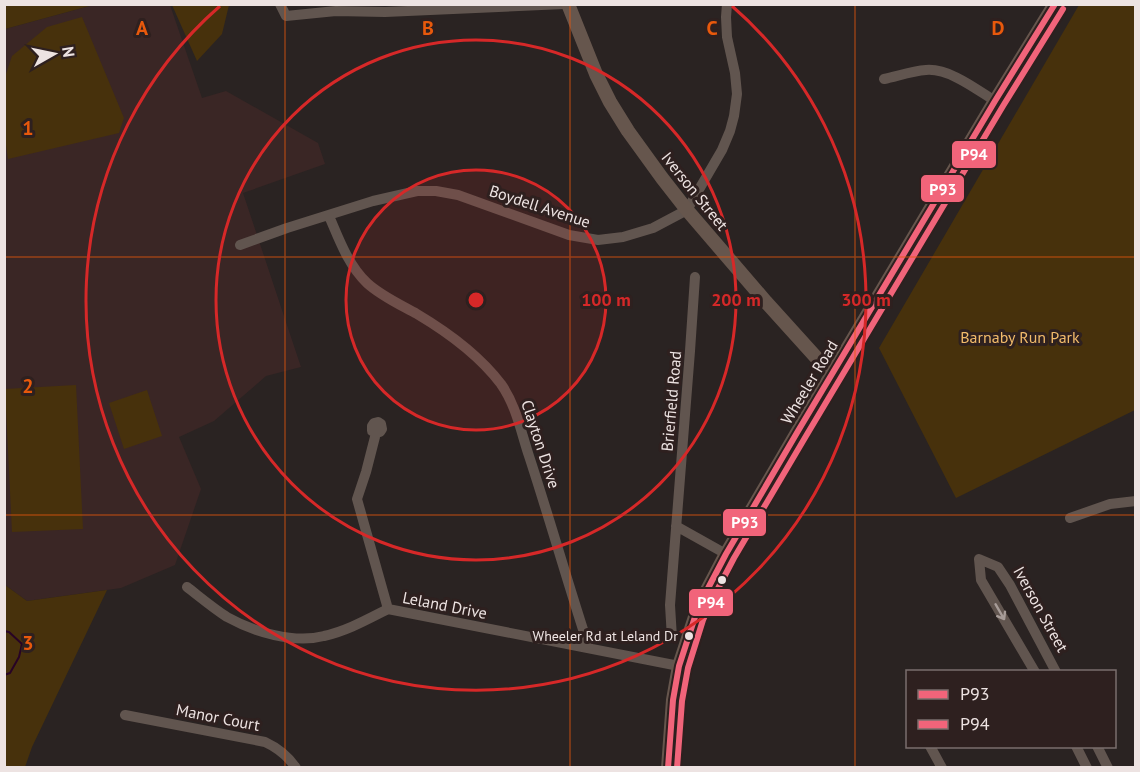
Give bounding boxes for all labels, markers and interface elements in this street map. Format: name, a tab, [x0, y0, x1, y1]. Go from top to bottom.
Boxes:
text: A	[136, 15, 149, 41]
text: B	[422, 15, 434, 41]
text: C	[706, 15, 718, 41]
text: D	[992, 15, 1005, 41]
north arrow	[24, 24, 84, 84]
text: N	[58, 45, 80, 58]
text: 1	[22, 115, 34, 141]
line badge: P94	[951, 140, 997, 169]
text: P94	[960, 144, 988, 164]
street label: Iverson Street	[657, 148, 733, 235]
line badge: P93	[920, 174, 965, 203]
text: P93	[929, 179, 957, 199]
street label: Boydell Avenue	[487, 180, 593, 232]
text: 100 m	[581, 288, 631, 311]
text: 200 m	[711, 288, 761, 311]
text: 300 m	[841, 288, 891, 311]
centre of rings	[466, 290, 486, 310]
park label: Barnaby Run Park	[960, 327, 1080, 347]
street label: Wheeler Road	[776, 336, 842, 428]
street label: Brierfield Road	[657, 350, 685, 452]
text: 2	[22, 373, 34, 399]
street label: Clayton Drive	[517, 397, 565, 491]
line badge: P93	[722, 508, 767, 537]
text: P93	[731, 512, 759, 532]
street label: Iverson Street	[1009, 563, 1073, 656]
unlabelled marker	[716, 574, 728, 586]
street label: Leland Drive	[401, 587, 489, 623]
line badge: P94	[688, 588, 734, 617]
text: P94	[697, 592, 725, 612]
one-way arrow	[994, 603, 1006, 620]
place label: Wheeler Rd at Leland Dr	[533, 627, 678, 645]
text: 3	[22, 630, 34, 656]
marker: Wheeler Rd at Leland Dr	[683, 630, 695, 642]
legend	[906, 670, 1116, 748]
text: P93	[960, 682, 990, 705]
street label: Manor Court	[174, 699, 262, 735]
text: P94	[960, 712, 990, 735]

